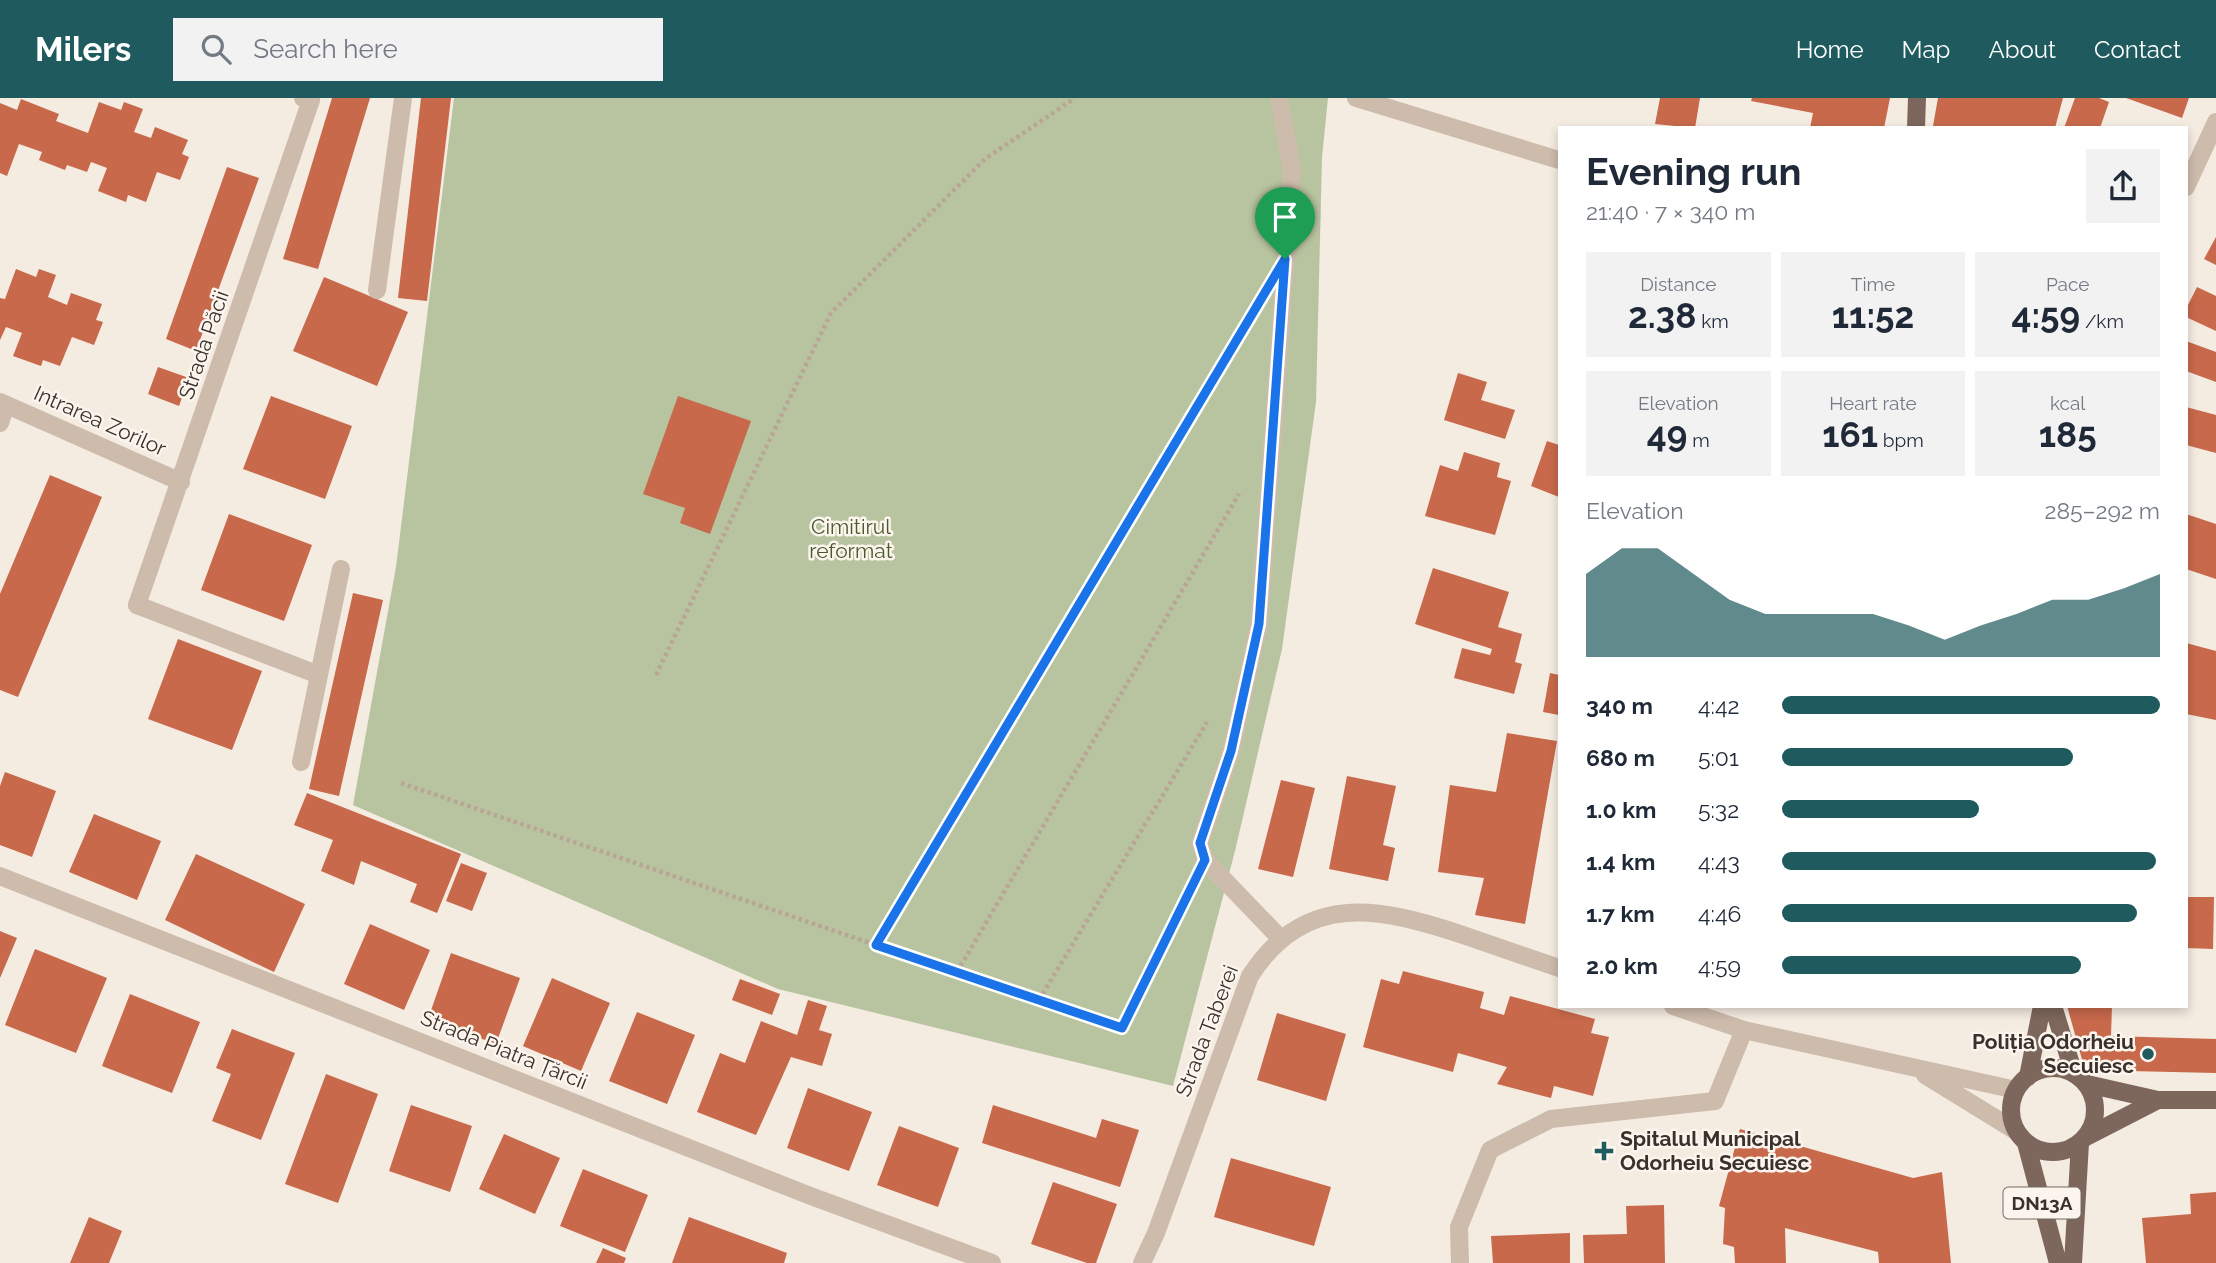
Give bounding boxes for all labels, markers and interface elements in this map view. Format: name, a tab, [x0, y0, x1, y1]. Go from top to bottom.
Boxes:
search box	[173, 18, 663, 81]
text: Milers	[35, 30, 131, 69]
icon: search	[197, 30, 235, 68]
text: Search here	[253, 34, 398, 64]
text: Home	[1796, 35, 1864, 64]
text: Map	[1902, 35, 1950, 64]
text: About	[1988, 35, 2056, 64]
text: Contact	[2094, 35, 2181, 64]
text: Evening run	[1586, 149, 1801, 194]
button: share	[2086, 149, 2160, 223]
pin	[1255, 187, 1315, 259]
icon: arrive	[1266, 198, 1304, 236]
text: 21:40 · 7 × 340 m	[1586, 198, 1755, 225]
text: Distance	[1640, 273, 1716, 295]
text: Time	[1851, 273, 1895, 295]
text: Pace	[2046, 273, 2089, 295]
street label: Strada Păcii	[173, 287, 234, 402]
text: 2.38	[1628, 295, 1696, 336]
text: 11:52	[1832, 295, 1914, 336]
text: 4:59	[2011, 295, 2080, 336]
text: km	[1696, 310, 1729, 332]
text: /km	[2080, 310, 2124, 332]
street label: Intrarea Zorilor	[30, 380, 171, 461]
text: Elevation	[1638, 392, 1719, 414]
text: Heart rate	[1829, 392, 1917, 414]
text: kcal	[2050, 392, 2085, 414]
text: 49	[1647, 414, 1687, 455]
text: 161	[1822, 414, 1878, 455]
text: 185	[2039, 414, 2097, 455]
text: m	[1687, 429, 1710, 451]
text: bpm	[1878, 429, 1924, 451]
text: Elevation	[1586, 497, 1684, 524]
text: 285–292 m	[2044, 497, 2160, 524]
park label: Cimitirul reformat	[809, 514, 893, 563]
text: 340 m	[1586, 692, 1653, 719]
text: 4:42	[1698, 692, 1739, 719]
text: 680 m	[1586, 744, 1655, 771]
text: 5:01	[1698, 744, 1739, 771]
text: 1.0 km	[1586, 796, 1656, 823]
text: 5:32	[1698, 796, 1739, 823]
text: 1.4 km	[1586, 848, 1655, 875]
text: 4:43	[1698, 848, 1740, 875]
text: 1.7 km	[1586, 900, 1655, 927]
text: 4:46	[1698, 900, 1741, 927]
text: 2.0 km	[1586, 952, 1658, 979]
text: 4:59	[1698, 952, 1741, 979]
street label: Strada Taberei	[1170, 962, 1243, 1100]
street label: Strada Piatra Țărcii	[417, 1005, 591, 1094]
place label: Poliția Odorheiu Secuiesc	[1972, 1029, 2134, 1078]
marker: Poliția Odorheiu Secuiesc	[2140, 1046, 2156, 1062]
place label: Spitalul Municipal Odorheiu Secuiesc	[1620, 1126, 1809, 1175]
marker: Spitalul Municipal Odorheiu Secuiesc	[1594, 1141, 1614, 1161]
road number: DN13A	[2004, 1188, 2080, 1218]

